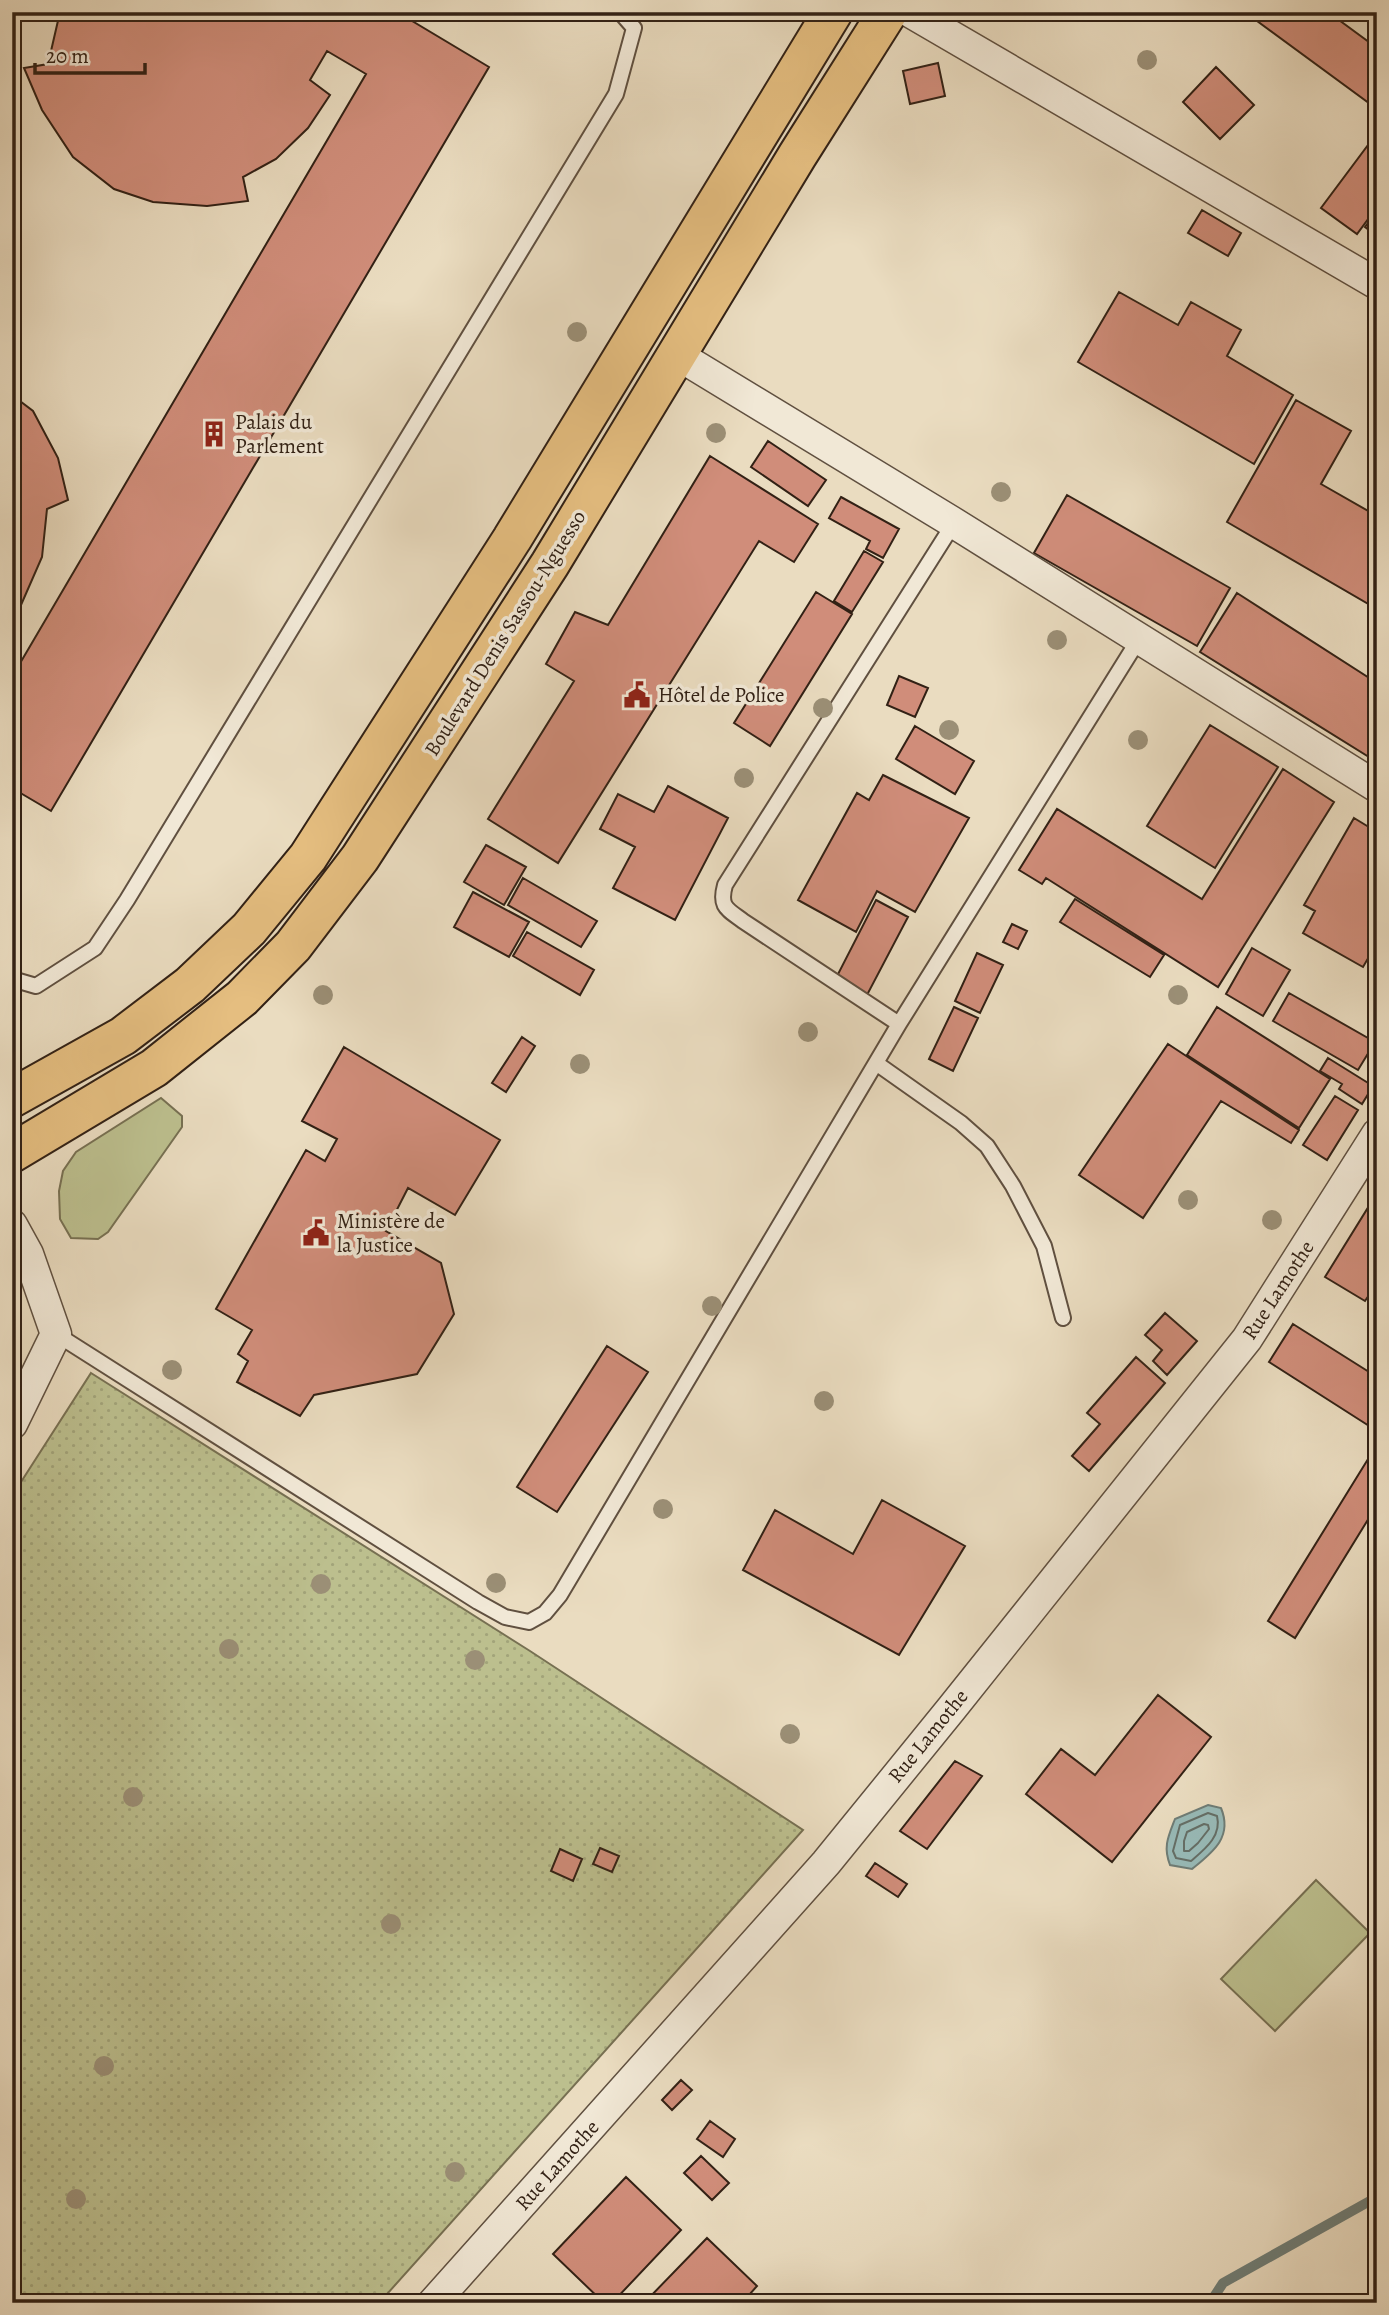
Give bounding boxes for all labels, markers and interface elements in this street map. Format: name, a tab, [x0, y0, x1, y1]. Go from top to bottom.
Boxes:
scale bar	[35, 32, 145, 76]
text: 20 m	[46, 42, 89, 70]
place label: Palais du Parlement	[235, 408, 324, 460]
building icon: Palais du Parlement	[199, 419, 229, 449]
street label: Boulevard Denis Sassou-Nguesso	[418, 505, 592, 761]
public building icon: Hôtel de Police	[622, 680, 652, 710]
place label: Hôtel de Police	[658, 681, 784, 709]
place label: Ministère de la Justice	[337, 1207, 445, 1259]
public building icon: Ministère de la Justice	[301, 1218, 331, 1248]
street label: Rue Lamothe	[1235, 1235, 1321, 1345]
street label: Rue Lamothe	[882, 1683, 974, 1789]
street label: Rue Lamothe	[509, 2114, 605, 2216]

